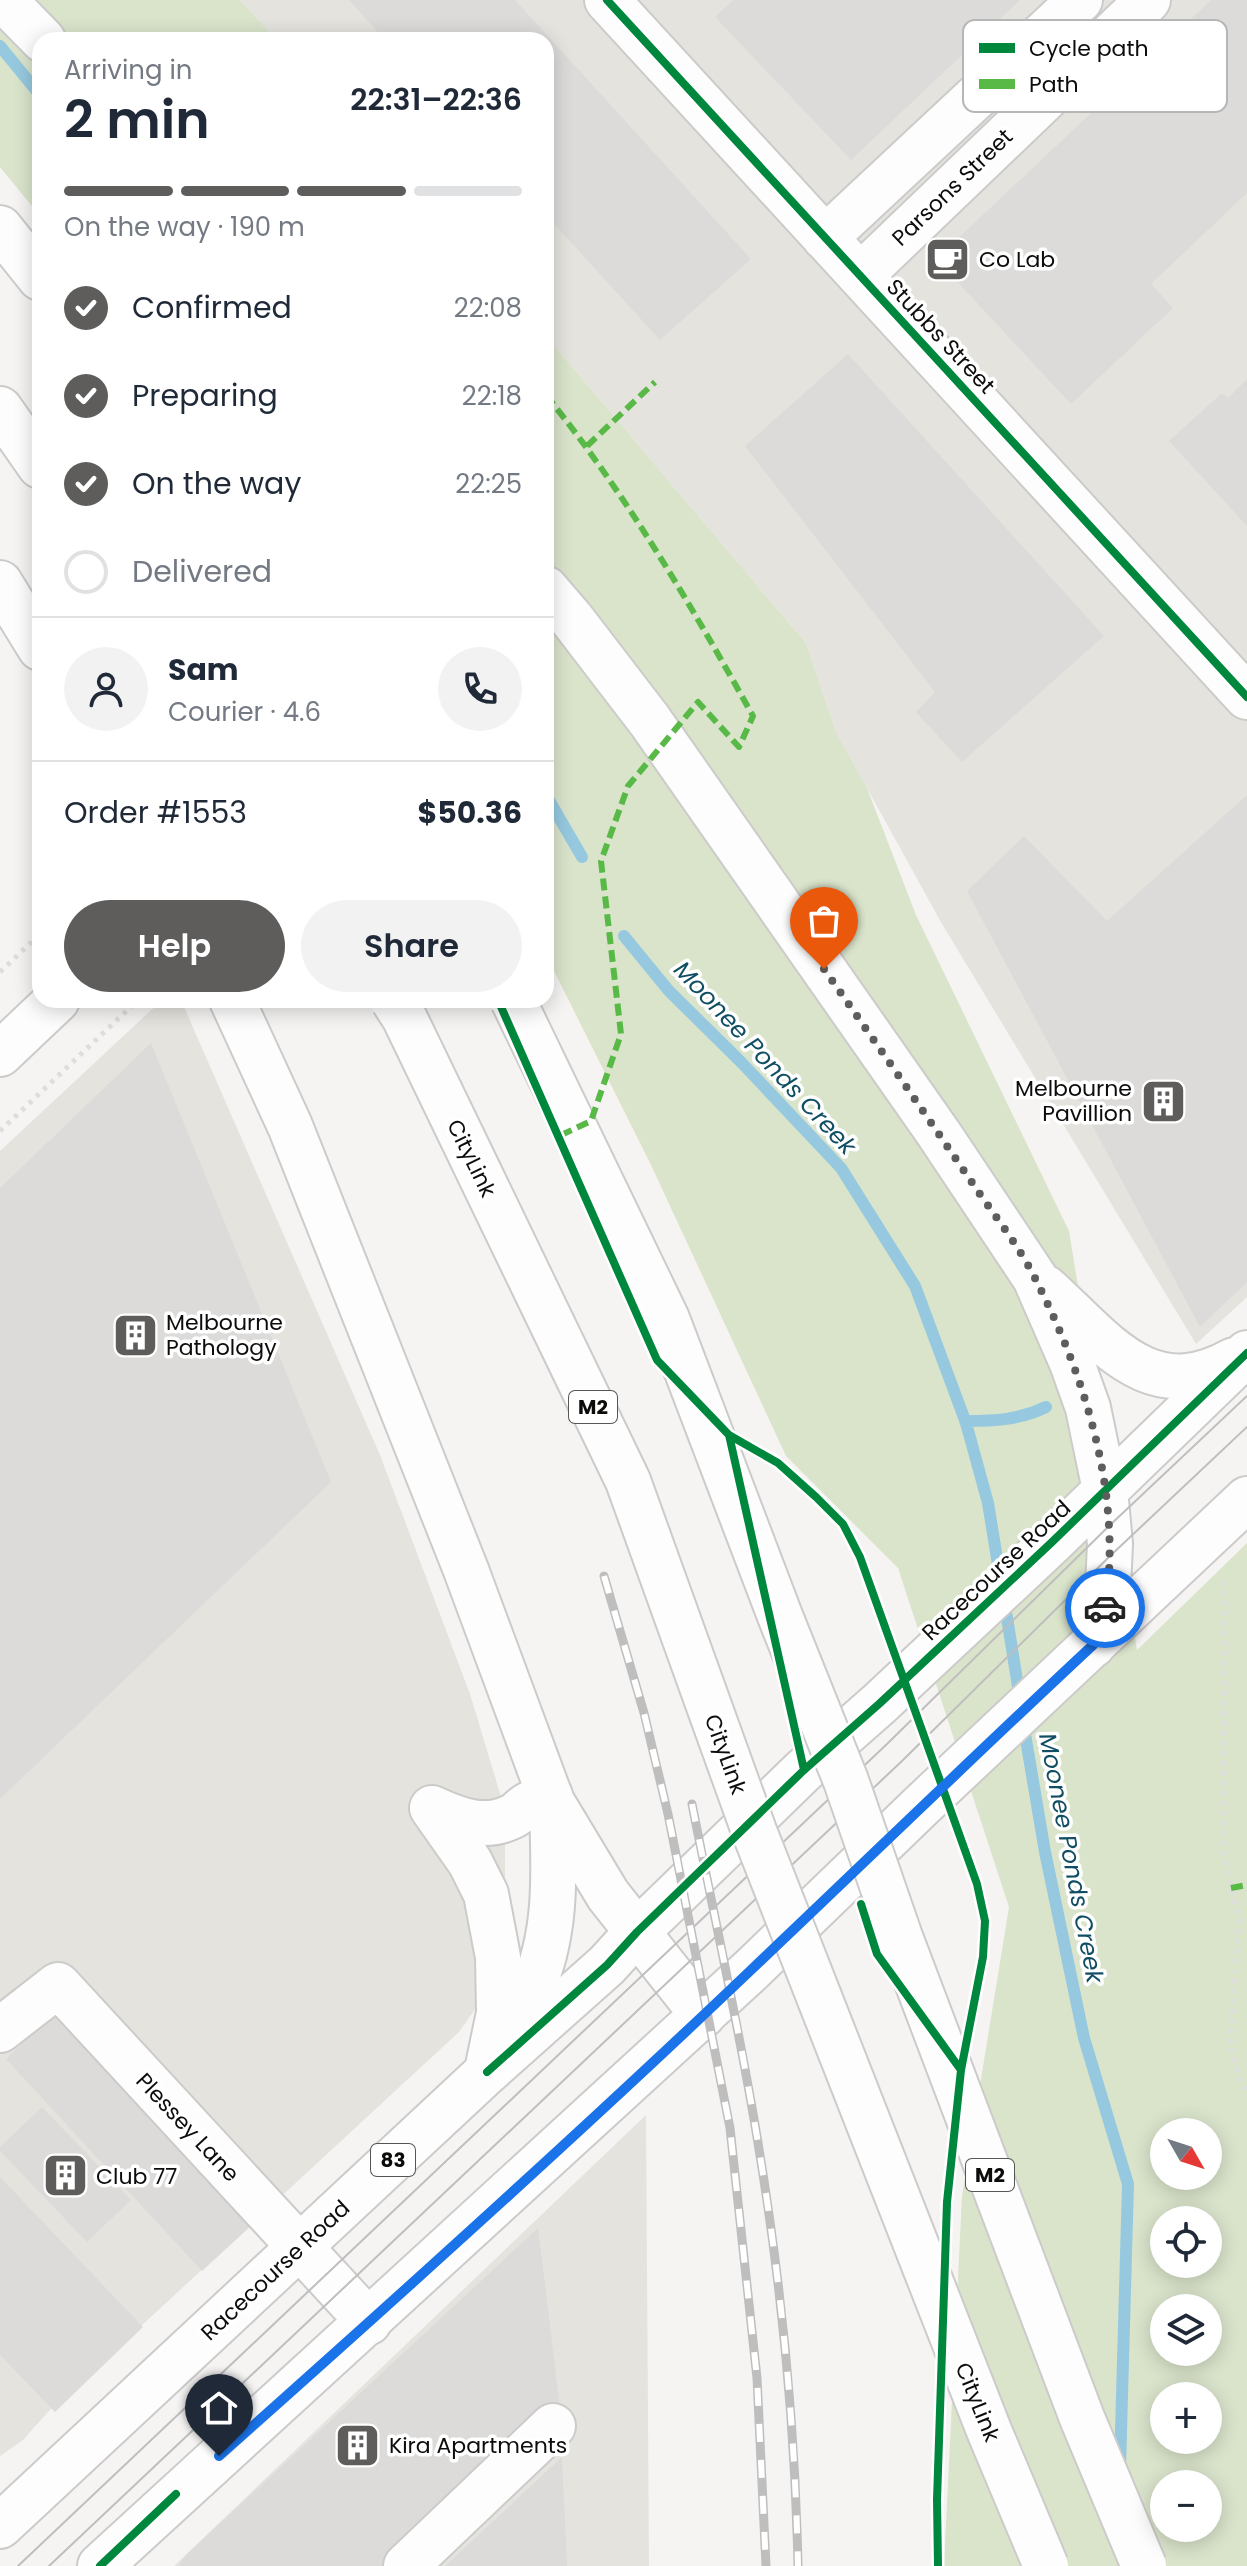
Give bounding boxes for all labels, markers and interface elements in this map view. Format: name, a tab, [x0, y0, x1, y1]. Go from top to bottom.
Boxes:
legend	[963, 20, 1227, 112]
text: Cycle path	[1029, 33, 1148, 64]
text: Arriving in	[64, 52, 193, 88]
text: Path	[1029, 69, 1079, 100]
text: 22:31–22:36	[350, 78, 522, 121]
text: 2 min	[64, 83, 210, 156]
street label: Parsons Street	[885, 122, 1020, 253]
text: On the way · 190 m	[64, 209, 305, 245]
cafe icon: Co Lab	[924, 235, 972, 283]
place label: Co Lab	[979, 244, 1055, 275]
street label: Stubbs Street	[879, 272, 1002, 400]
icon: check	[64, 286, 108, 330]
text: Confirmed	[132, 286, 292, 329]
text: 22:08	[454, 290, 522, 326]
icon: check	[64, 374, 108, 418]
text: Preparing	[132, 374, 278, 417]
text: 22:18	[462, 378, 522, 414]
icon: check	[64, 462, 108, 506]
text: On the way	[132, 462, 301, 505]
text: 22:25	[455, 466, 522, 502]
text: Delivered	[132, 550, 272, 593]
button: person	[64, 647, 148, 731]
button: phone	[438, 647, 522, 731]
text: Sam	[168, 648, 239, 691]
text: Courier · 4.6	[168, 694, 321, 730]
text: Order #1553	[64, 791, 247, 834]
text: $50.36	[417, 791, 522, 834]
pin	[790, 887, 858, 969]
icon: bag	[802, 899, 846, 943]
button: Help	[64, 900, 285, 992]
button: Share	[301, 900, 522, 992]
water label: Moonee Ponds Creek	[667, 954, 865, 1163]
place label: Melbourne Pavillion	[1015, 1073, 1132, 1129]
building icon: Melbourne Pavillion	[1139, 1077, 1187, 1125]
street label: CityLink	[439, 1114, 504, 1203]
place label: Melbourne Pathology	[166, 1307, 283, 1363]
building icon: Melbourne Pathology	[111, 1311, 159, 1359]
road number: M2	[569, 1391, 617, 1423]
street label: Racecourse Road	[915, 1493, 1078, 1648]
courier	[1065, 1568, 1145, 1648]
icon: car	[1083, 1586, 1127, 1630]
street label: CityLink	[697, 1710, 755, 1799]
water label: Moonee Ponds Creek	[1031, 1730, 1112, 1987]
street label: Plessey Lane	[129, 2066, 246, 2189]
north arrow	[1150, 2118, 1222, 2190]
map controls	[1150, 2118, 1222, 2542]
road number: 83	[371, 2144, 415, 2176]
building icon: Club 77	[41, 2152, 89, 2200]
road number: M2	[966, 2159, 1014, 2191]
place label: Club 77	[96, 2161, 177, 2192]
street label: Racecourse Road	[194, 2193, 357, 2348]
button: locate	[1150, 2206, 1222, 2278]
button: layers	[1150, 2294, 1222, 2366]
street label: CityLink	[948, 2358, 1008, 2447]
pin	[185, 2374, 253, 2456]
button: +	[1150, 2382, 1222, 2454]
icon: home	[197, 2386, 241, 2430]
building icon: Kira Apartments	[334, 2421, 382, 2469]
place label: Kira Apartments	[389, 2430, 567, 2461]
button: −	[1150, 2470, 1222, 2542]

